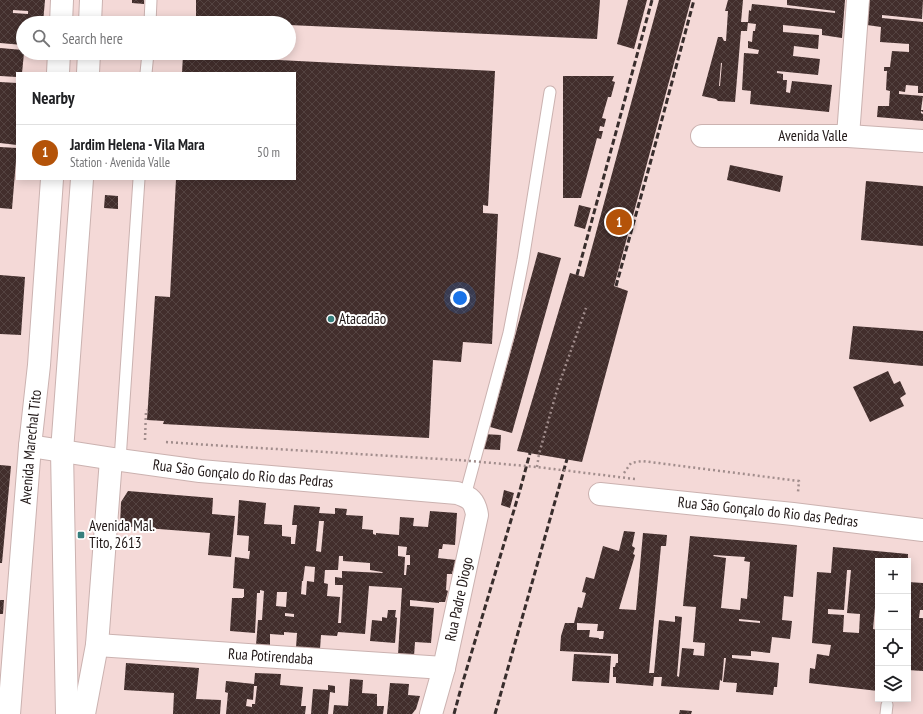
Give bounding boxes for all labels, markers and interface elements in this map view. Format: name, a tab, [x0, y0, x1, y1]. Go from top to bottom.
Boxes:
search box	[16, 16, 296, 60]
icon: search	[30, 27, 52, 49]
text: Search here	[62, 29, 123, 48]
text: Nearby	[32, 87, 75, 109]
street label: Avenida Valle	[778, 126, 848, 145]
text: Jardim Helena - Vila Mara	[70, 135, 205, 154]
text: 1	[42, 144, 48, 161]
text: 50 m	[257, 144, 280, 161]
text: Station · Avenida Valle	[70, 154, 170, 171]
pin: 1	[606, 207, 632, 237]
your location	[450, 288, 470, 308]
place label: Atacadão	[339, 309, 386, 328]
marker: Atacadão	[326, 314, 336, 324]
street label: Avenida Marechal Tito	[15, 389, 45, 505]
street label: Rua São Gonçalo do Rio das Pedras	[152, 455, 334, 491]
street label: Rua São Gonçalo do Rio das Pedras	[677, 492, 859, 531]
place label: Avenida Mal. Tito, 2613	[89, 516, 155, 552]
marker: Avenida Mal. Tito, 2613	[76, 530, 86, 540]
street label: Rua Padre Diogo	[440, 555, 477, 643]
map controls	[875, 558, 911, 702]
button: +	[875, 558, 911, 594]
button: −	[875, 594, 911, 630]
button: locate	[875, 630, 911, 666]
street label: Rua Potirendaba	[228, 644, 314, 668]
button: layers	[875, 666, 911, 702]

